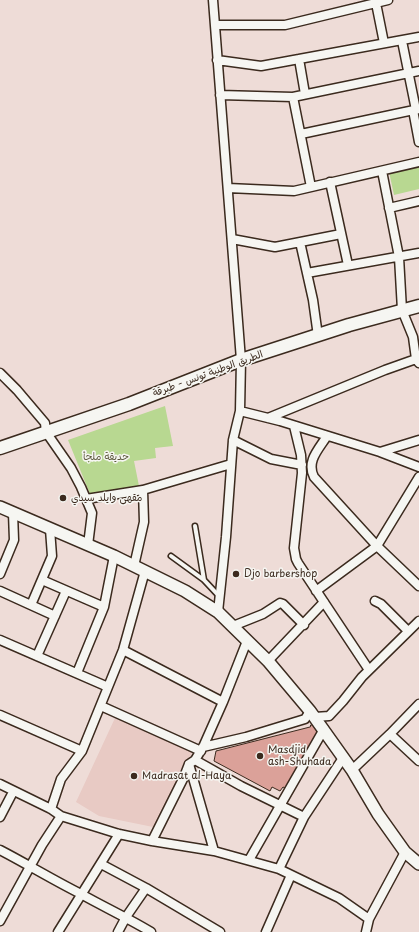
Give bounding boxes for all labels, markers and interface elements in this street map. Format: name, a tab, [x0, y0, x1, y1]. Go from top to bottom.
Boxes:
street label: الطريق الوطنية تونس - طبرقة	[151, 348, 265, 400]
park label: حديقة ملجأ	[83, 451, 129, 463]
place label: مقهى وايلد سيدي	[71, 492, 142, 504]
marker: مقهى وايلد سيدي	[58, 493, 68, 503]
place label: Djo barbershop	[244, 568, 317, 580]
marker: Djo barbershop	[231, 569, 241, 579]
place label: Masdjid ash-Shuhada	[268, 744, 331, 768]
marker: Masdjid ash-Shuhada	[255, 751, 265, 761]
place label: Madrasat al-Haya	[142, 770, 231, 782]
marker: Madrasat al-Haya	[129, 771, 139, 781]

